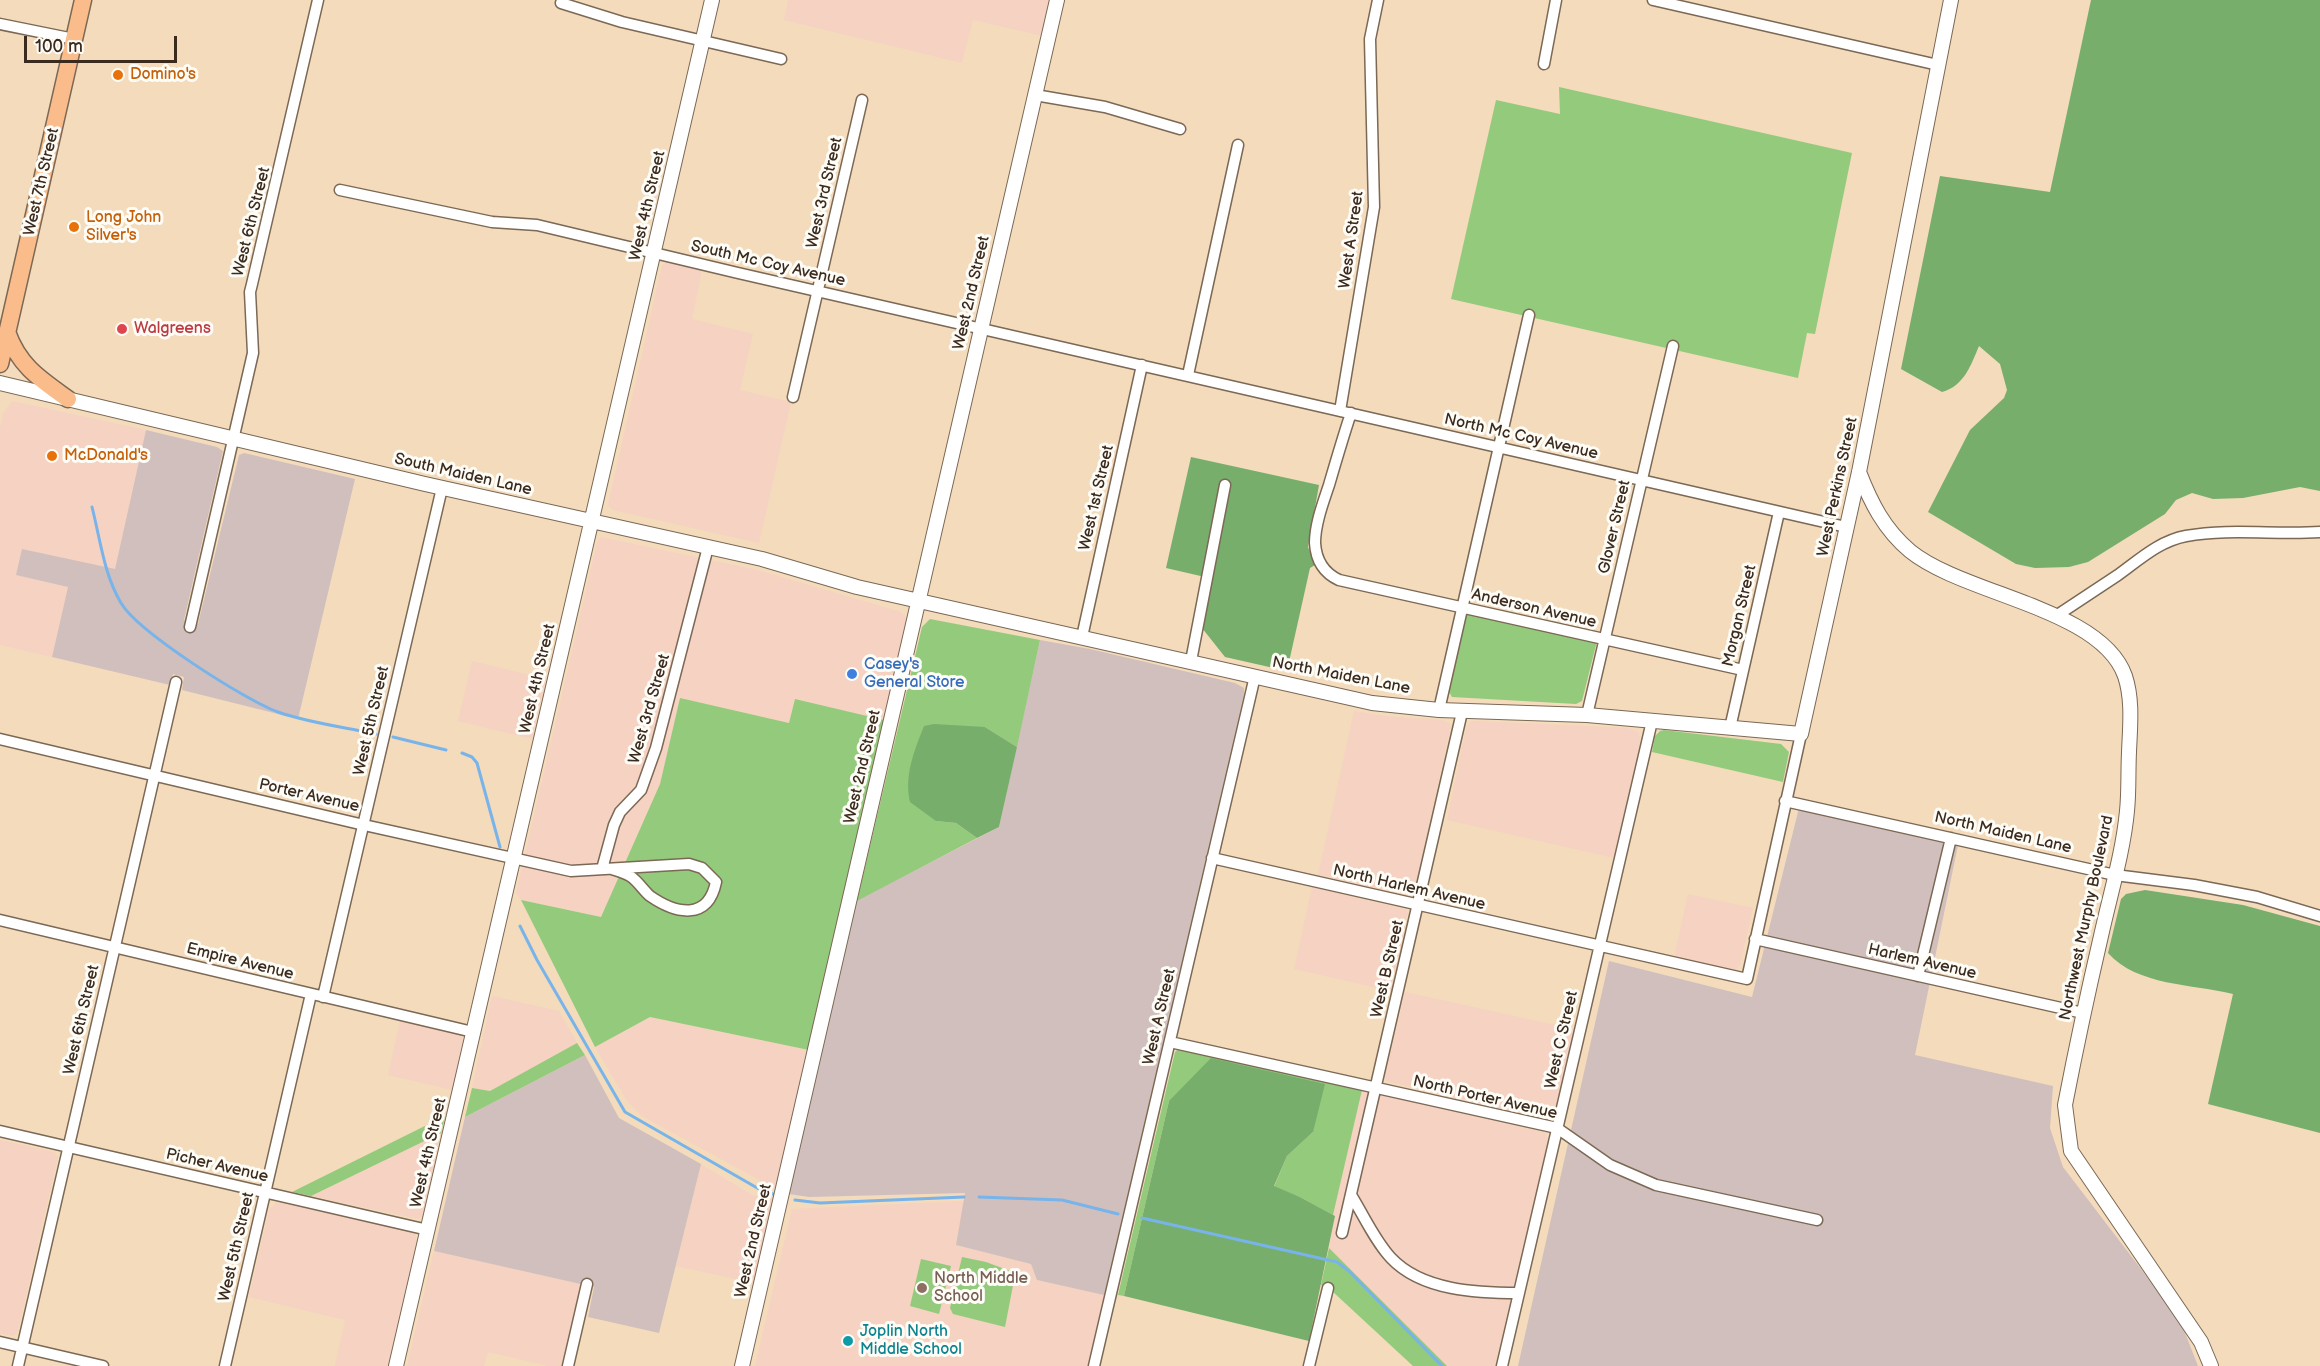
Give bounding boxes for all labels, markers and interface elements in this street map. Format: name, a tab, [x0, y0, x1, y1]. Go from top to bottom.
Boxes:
scale bar	[27, 24, 180, 62]
text: 100 m	[35, 36, 83, 57]
place label: Domino's	[130, 65, 196, 85]
marker: Domino's	[111, 68, 125, 82]
street label: West 7th Street	[20, 126, 64, 238]
street label: West 3rd Street	[803, 136, 847, 250]
street label: West 4th Street	[626, 149, 670, 263]
street label: West 6th Street	[229, 165, 275, 279]
street label: West A Street	[1336, 190, 1368, 290]
place label: Long John Silver's	[86, 208, 161, 246]
marker: Long John Silver's	[67, 220, 81, 234]
street label: West 2nd Street	[950, 234, 994, 352]
street label: South Mc Coy Avenue	[689, 237, 847, 291]
place label: Walgreens	[134, 319, 211, 339]
marker: Walgreens	[115, 322, 129, 336]
street label: North Mc Coy Avenue	[1442, 410, 1600, 464]
street label: West Perkins Street	[1814, 416, 1862, 558]
street label: West 1st Street	[1076, 443, 1118, 553]
place label: McDonald's	[64, 446, 148, 466]
marker: McDonald's	[45, 449, 59, 463]
street label: South Maiden Lane	[392, 450, 534, 500]
street label: Glover Street	[1595, 478, 1635, 576]
street label: Morgan Street	[1719, 563, 1761, 669]
street label: Anderson Avenue	[1470, 585, 1598, 633]
street label: West 4th Street	[516, 622, 560, 736]
street label: West 3rd Street	[625, 652, 675, 766]
street label: North Maiden Lane	[1270, 653, 1412, 699]
place label: Casey's General Store	[864, 655, 965, 693]
street label: West 5th Street	[350, 665, 394, 777]
marker: Casey's General Store	[845, 667, 859, 681]
street label: West 2nd Street	[841, 708, 885, 826]
street label: Porter Avenue	[257, 775, 361, 817]
street label: North Maiden Lane	[1933, 808, 2073, 858]
street label: Northwest Murphy Boulevard	[2056, 814, 2118, 1022]
street label: North Harlem Avenue	[1331, 861, 1487, 915]
street label: West B Street	[1367, 918, 1409, 1020]
street label: Empire Avenue	[184, 939, 296, 985]
street label: Harlem Avenue	[1866, 940, 1978, 984]
street label: West 6th Street	[60, 963, 104, 1077]
street label: West A Street	[1140, 967, 1180, 1067]
street label: West C Street	[1541, 989, 1583, 1091]
street label: North Porter Avenue	[1411, 1072, 1559, 1124]
street label: West 4th Street	[407, 1096, 451, 1210]
street label: Picher Avenue	[164, 1145, 270, 1187]
street label: West 2nd Street	[732, 1182, 776, 1300]
street label: West 5th Street	[215, 1191, 259, 1303]
place label: North Middle School	[934, 1269, 1028, 1307]
marker: North Middle School	[915, 1281, 929, 1295]
place label: Joplin North Middle School	[860, 1322, 962, 1360]
marker: Joplin North Middle School	[841, 1334, 855, 1348]

